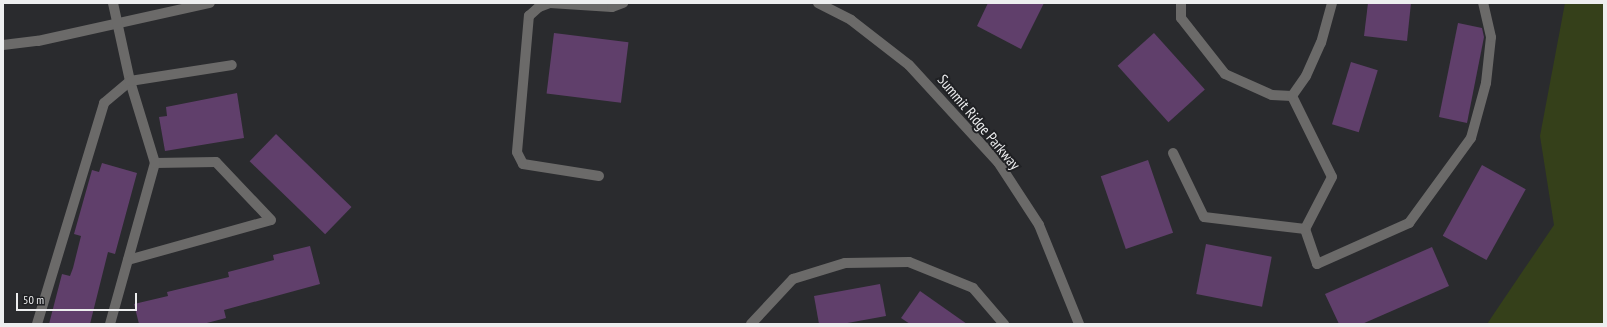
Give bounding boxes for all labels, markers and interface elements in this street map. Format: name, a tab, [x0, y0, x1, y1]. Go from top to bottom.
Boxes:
street label: Summit Ridge Parkway	[934, 71, 1024, 173]
scale bar	[18, 285, 139, 311]
text: 50 m	[23, 292, 44, 307]

